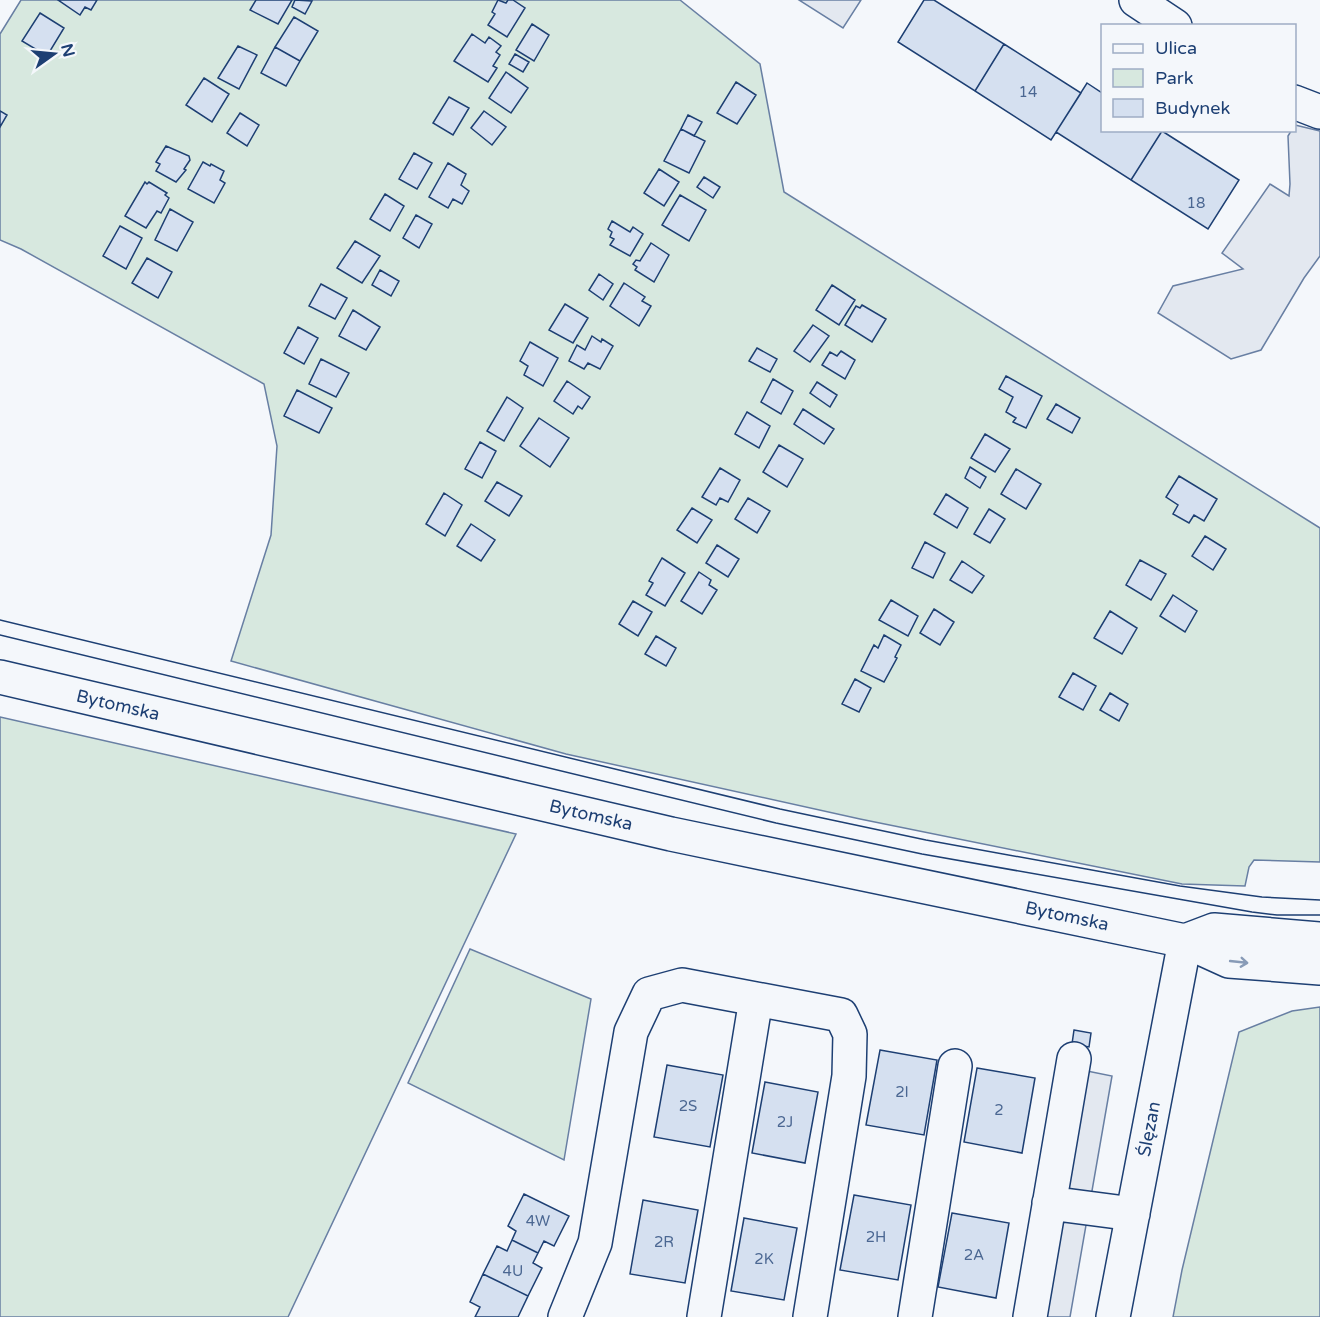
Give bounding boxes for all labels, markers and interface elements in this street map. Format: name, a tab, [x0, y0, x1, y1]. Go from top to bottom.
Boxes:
north arrow	[24, 24, 84, 84]
legend	[1101, 24, 1296, 132]
text: Ulica	[1155, 37, 1197, 59]
text: N	[56, 42, 79, 59]
text: Park	[1155, 67, 1194, 89]
house number: 14	[1019, 83, 1037, 101]
text: Budynek	[1155, 97, 1230, 119]
house number: 18	[1187, 194, 1205, 212]
street label: Bytomska	[74, 685, 162, 725]
street label: Bytomska	[547, 795, 635, 835]
street label: Bytomska	[1023, 896, 1111, 936]
one-way arrow	[1229, 957, 1249, 968]
house number: 2I	[895, 1083, 909, 1101]
house number: 2S	[679, 1097, 697, 1115]
street label: Ślęzan	[1133, 1100, 1165, 1158]
house number: 2	[994, 1101, 1004, 1119]
house number: 2J	[777, 1113, 793, 1131]
house number: 4W	[526, 1212, 550, 1230]
house number: 2H	[866, 1228, 886, 1246]
house number: 2R	[654, 1233, 674, 1251]
house number: 2A	[964, 1246, 984, 1264]
house number: 2K	[754, 1250, 774, 1268]
house number: 4U	[503, 1262, 523, 1280]

